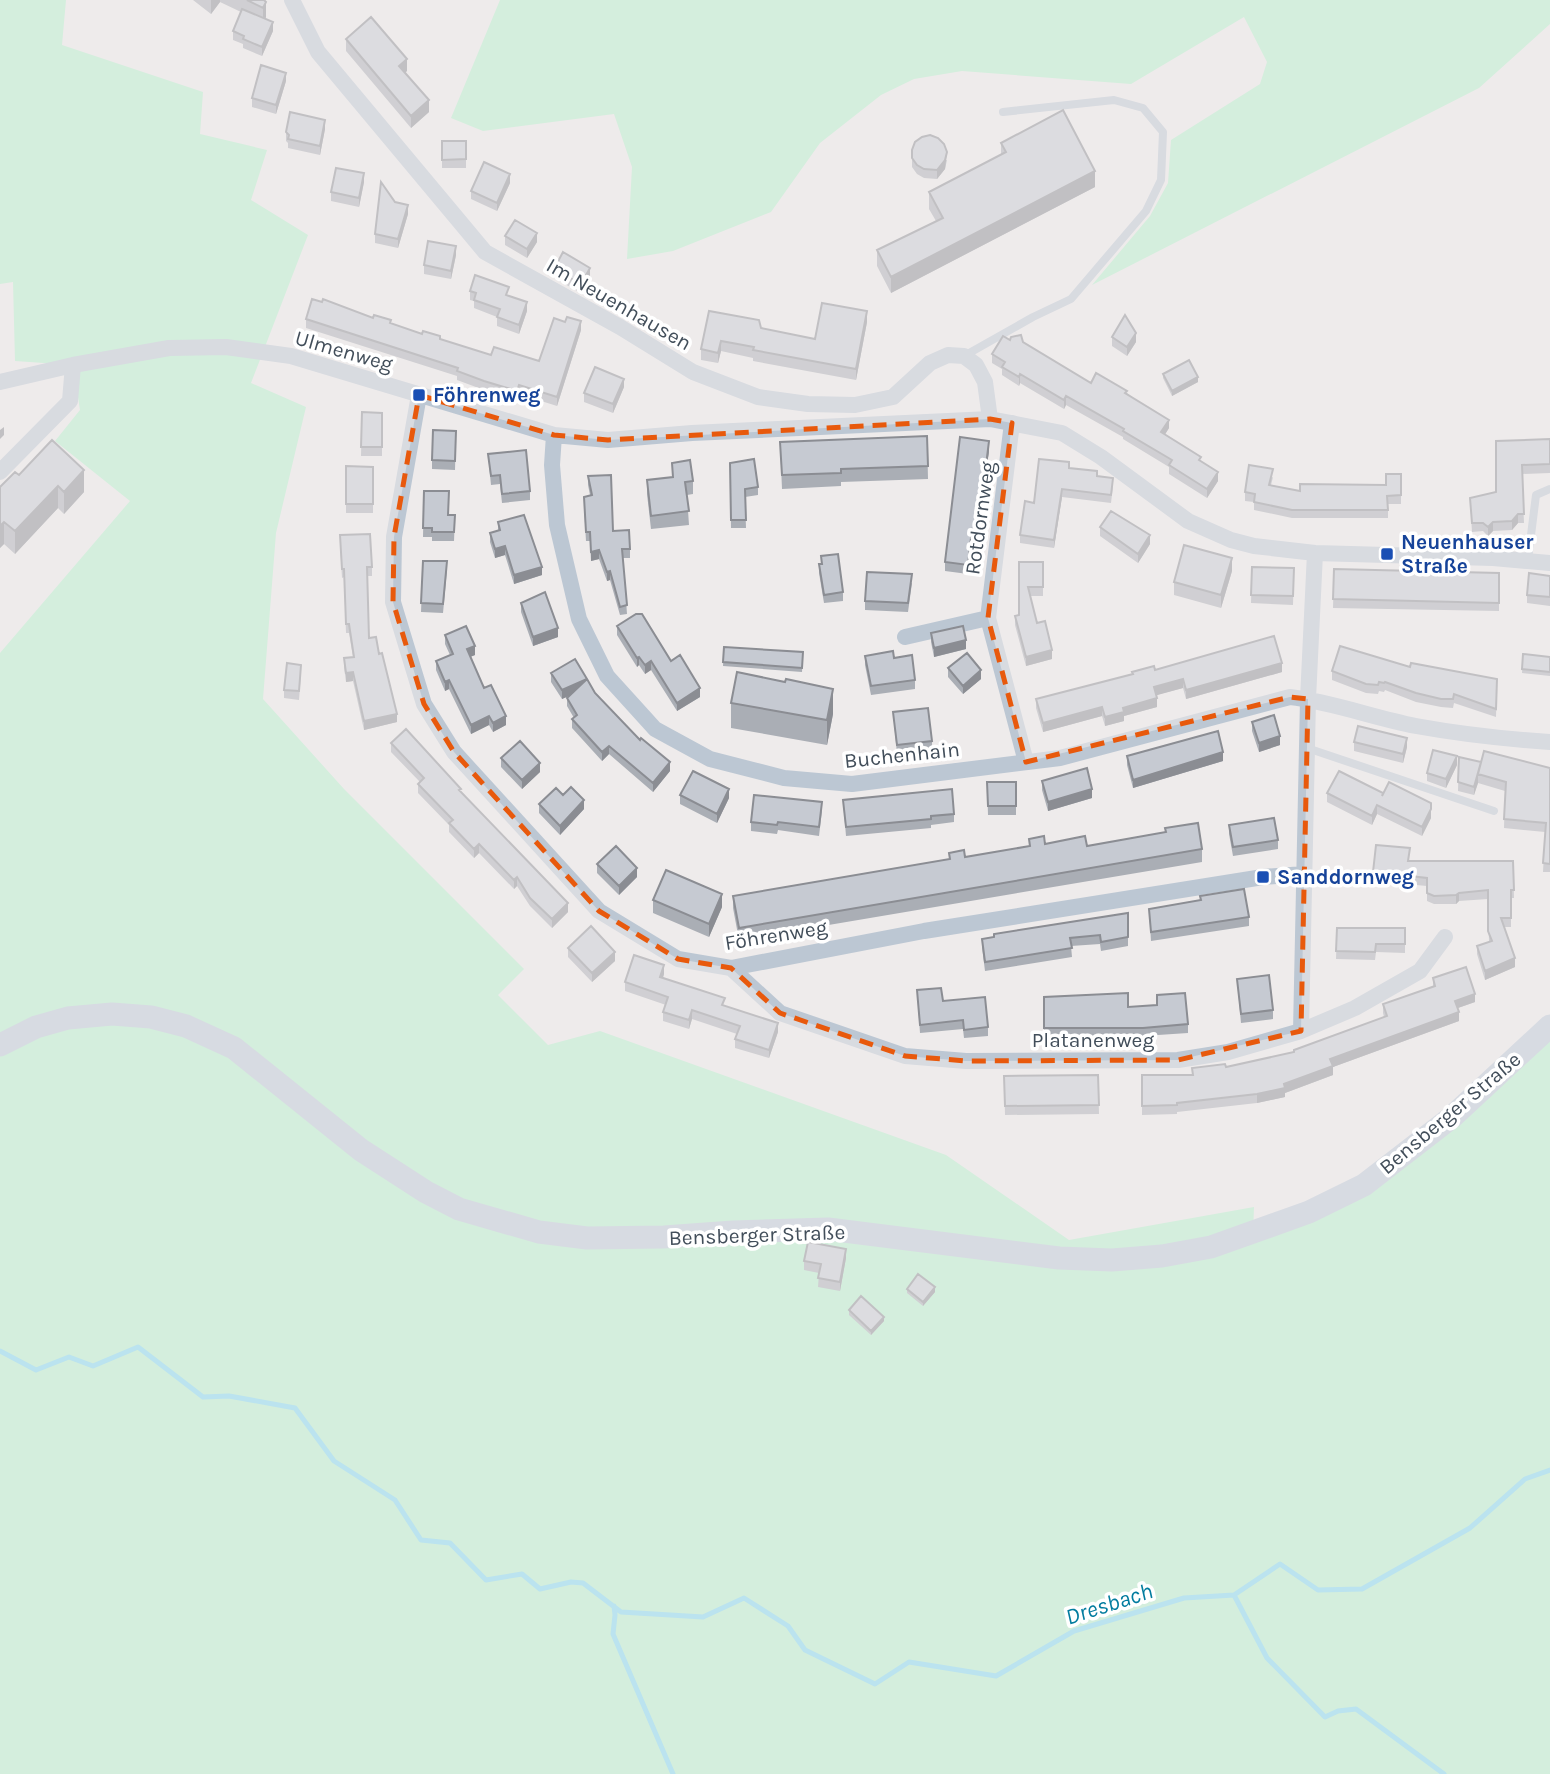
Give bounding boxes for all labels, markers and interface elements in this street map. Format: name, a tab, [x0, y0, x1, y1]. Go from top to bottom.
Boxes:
street label: Im Neuenhausen	[542, 253, 696, 355]
street label: Ulmenweg	[292, 326, 396, 376]
place label: Föhrenweg	[433, 383, 541, 407]
marker: Föhrenweg	[411, 387, 427, 403]
street label: Rotdornweg	[960, 460, 1000, 576]
place label: Neuenhauser Straße	[1401, 530, 1534, 578]
marker: Neuenhauser Straße	[1379, 546, 1395, 562]
street label: Buchenhain	[843, 737, 961, 773]
place label: Sanddornweg	[1277, 865, 1414, 889]
marker: Sanddornweg	[1255, 869, 1271, 885]
street label: Föhrenweg	[723, 915, 829, 955]
street label: Platanenweg	[1032, 1028, 1154, 1052]
street label: Bensberger Straße	[1375, 1047, 1525, 1179]
street label: Bensberger Straße	[668, 1220, 846, 1250]
water label: Dresbach	[1062, 1577, 1156, 1631]

